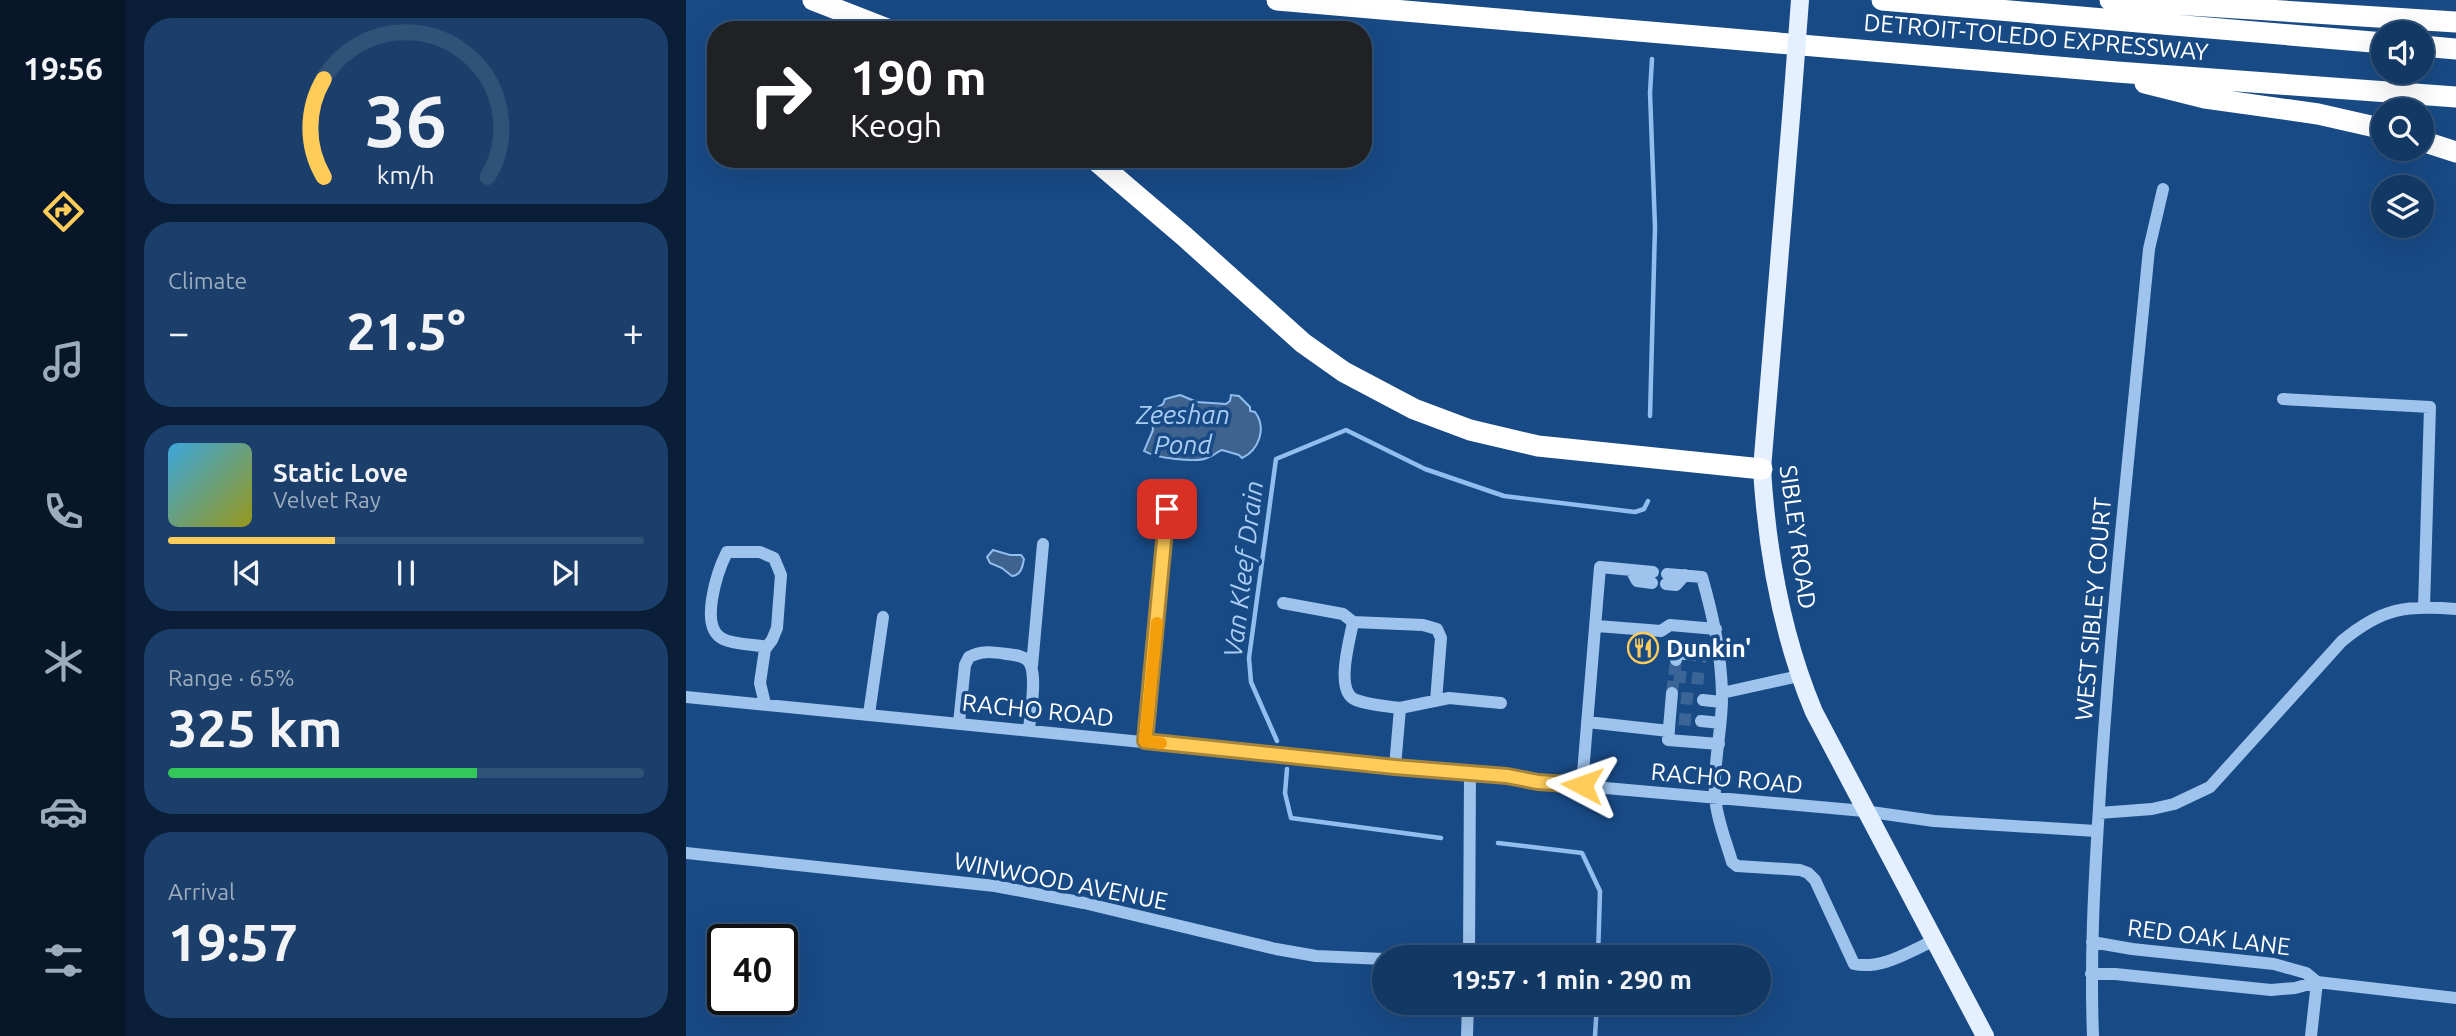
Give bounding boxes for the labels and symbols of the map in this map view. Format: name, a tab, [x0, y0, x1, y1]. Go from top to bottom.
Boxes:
street label: DETROIT-TOLEDO EXPRESSWAY	[1862, 8, 2210, 66]
water label: Zeeshan Pond	[1135, 400, 1230, 459]
street label: SIBLEY ROAD	[1775, 463, 1821, 611]
pin	[1137, 479, 1197, 539]
water label: Van Kleef Drain	[1218, 479, 1268, 659]
street label: WEST SIBLEY COURT	[2070, 496, 2116, 722]
restaurant icon: Dunkin'	[1626, 631, 1660, 665]
place label: Dunkin'	[1666, 635, 1751, 662]
street label: RACHO ROAD	[961, 689, 1115, 731]
position arrow	[1545, 748, 1619, 822]
street label: RACHO ROAD	[1650, 758, 1804, 798]
street label: WINWOOD AVENUE	[952, 847, 1170, 915]
street label: RED OAK LANE	[2126, 914, 2292, 960]
speed limit sign: 40	[707, 924, 798, 1015]

